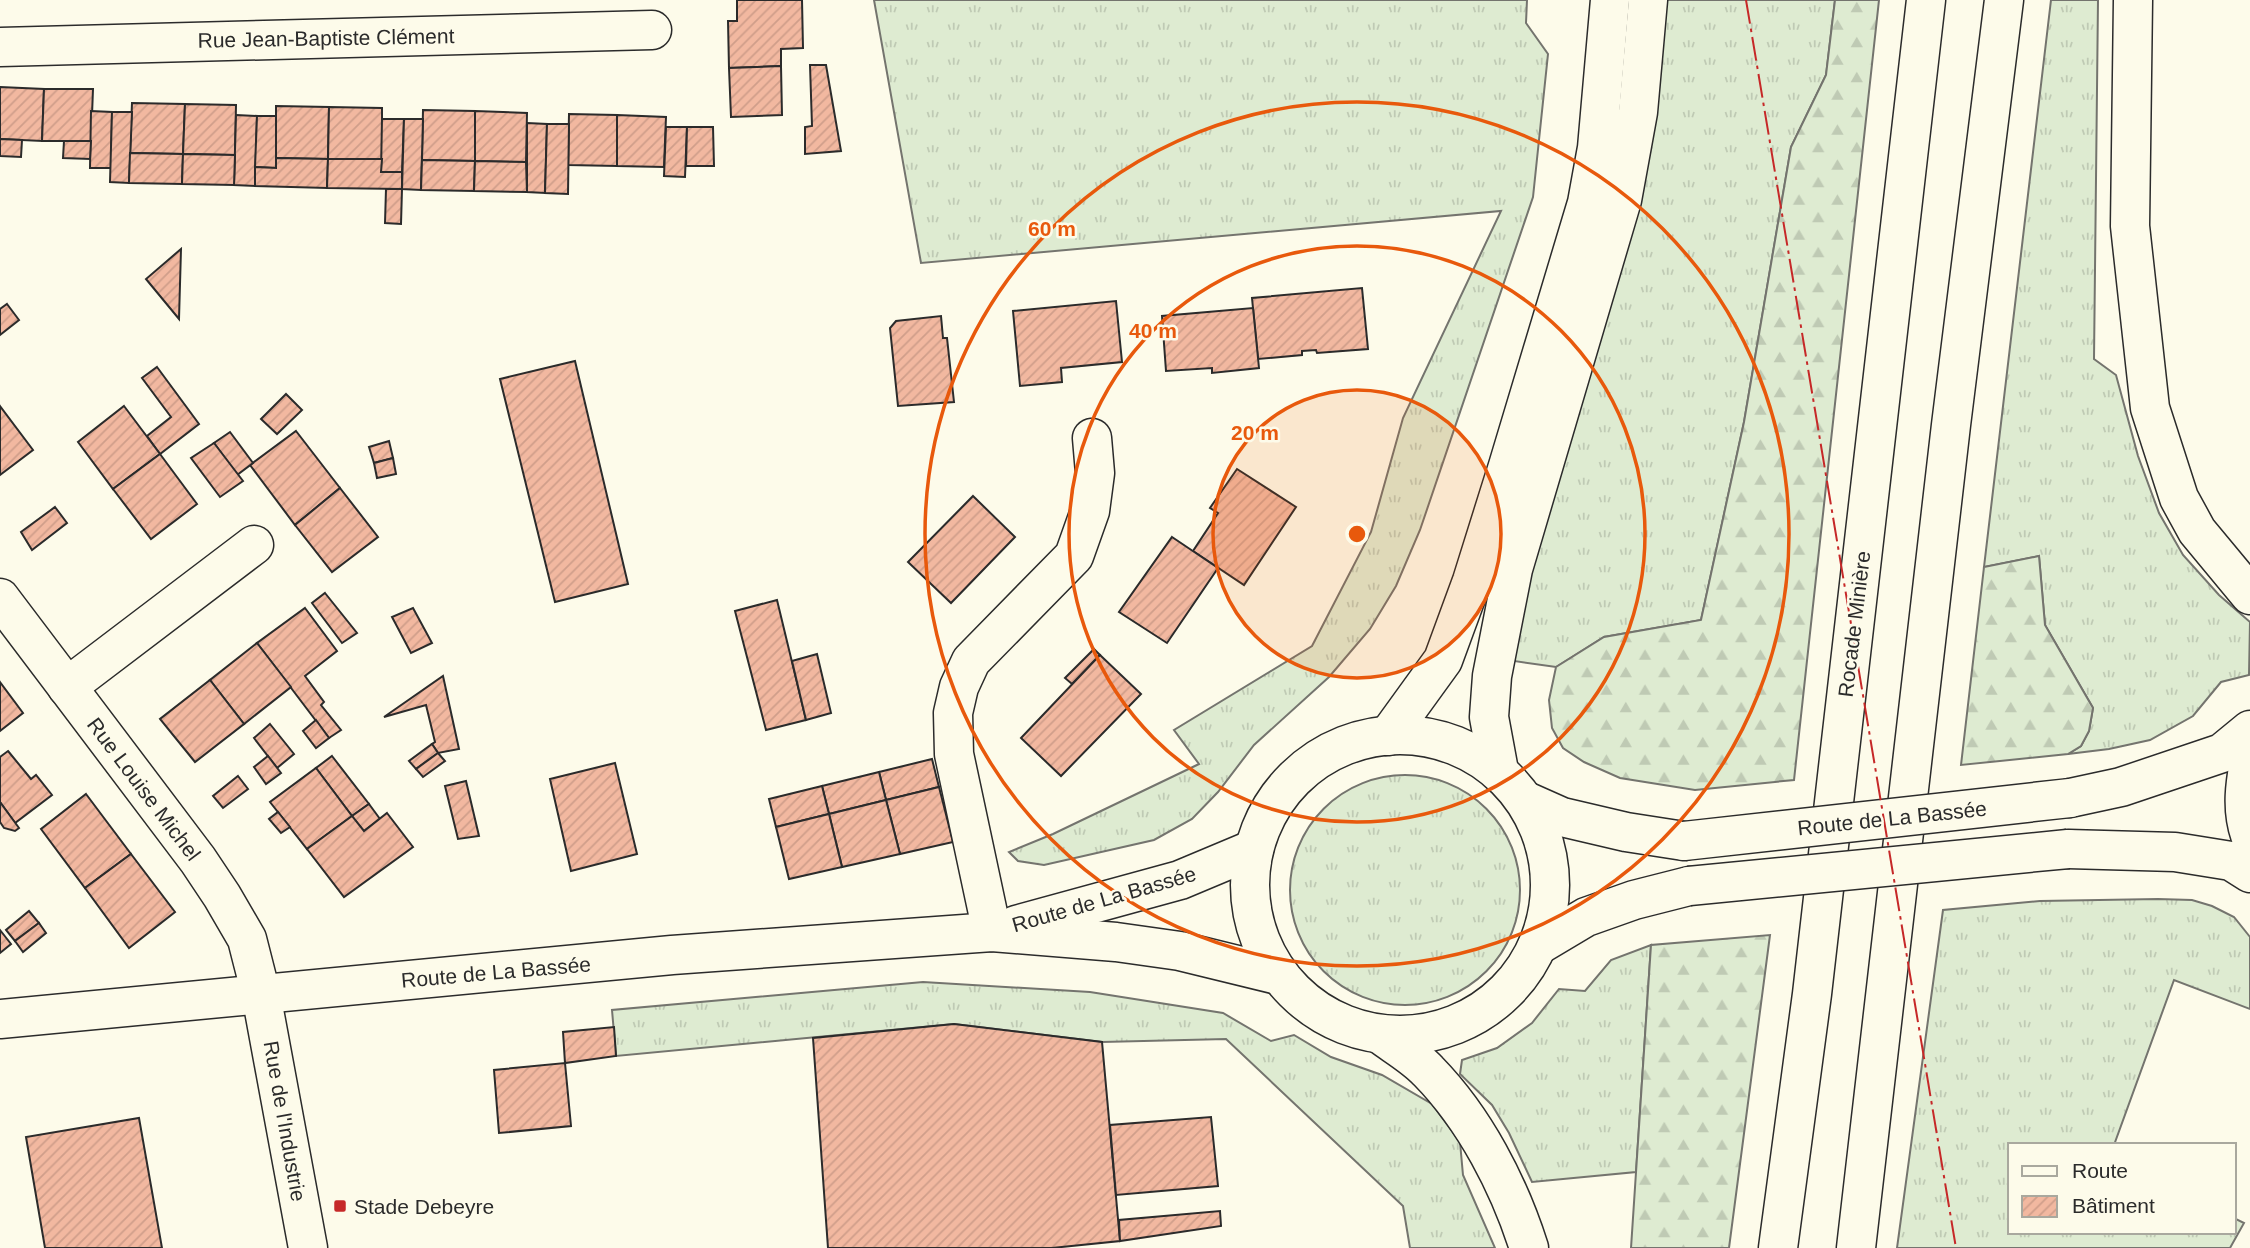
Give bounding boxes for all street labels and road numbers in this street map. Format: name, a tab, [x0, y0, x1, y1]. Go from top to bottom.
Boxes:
street label: Rue Jean-Baptiste Clément	[197, 24, 455, 52]
street label: Rocade Minière	[1834, 550, 1874, 698]
street label: Rue Louise Michel	[83, 713, 205, 865]
street label: Route de La Bassée	[1796, 797, 1988, 839]
street label: Route de La Bassée	[1009, 862, 1199, 936]
street label: Route de La Bassée	[400, 952, 592, 992]
street label: Rue de l'Industrie	[260, 1039, 310, 1203]

